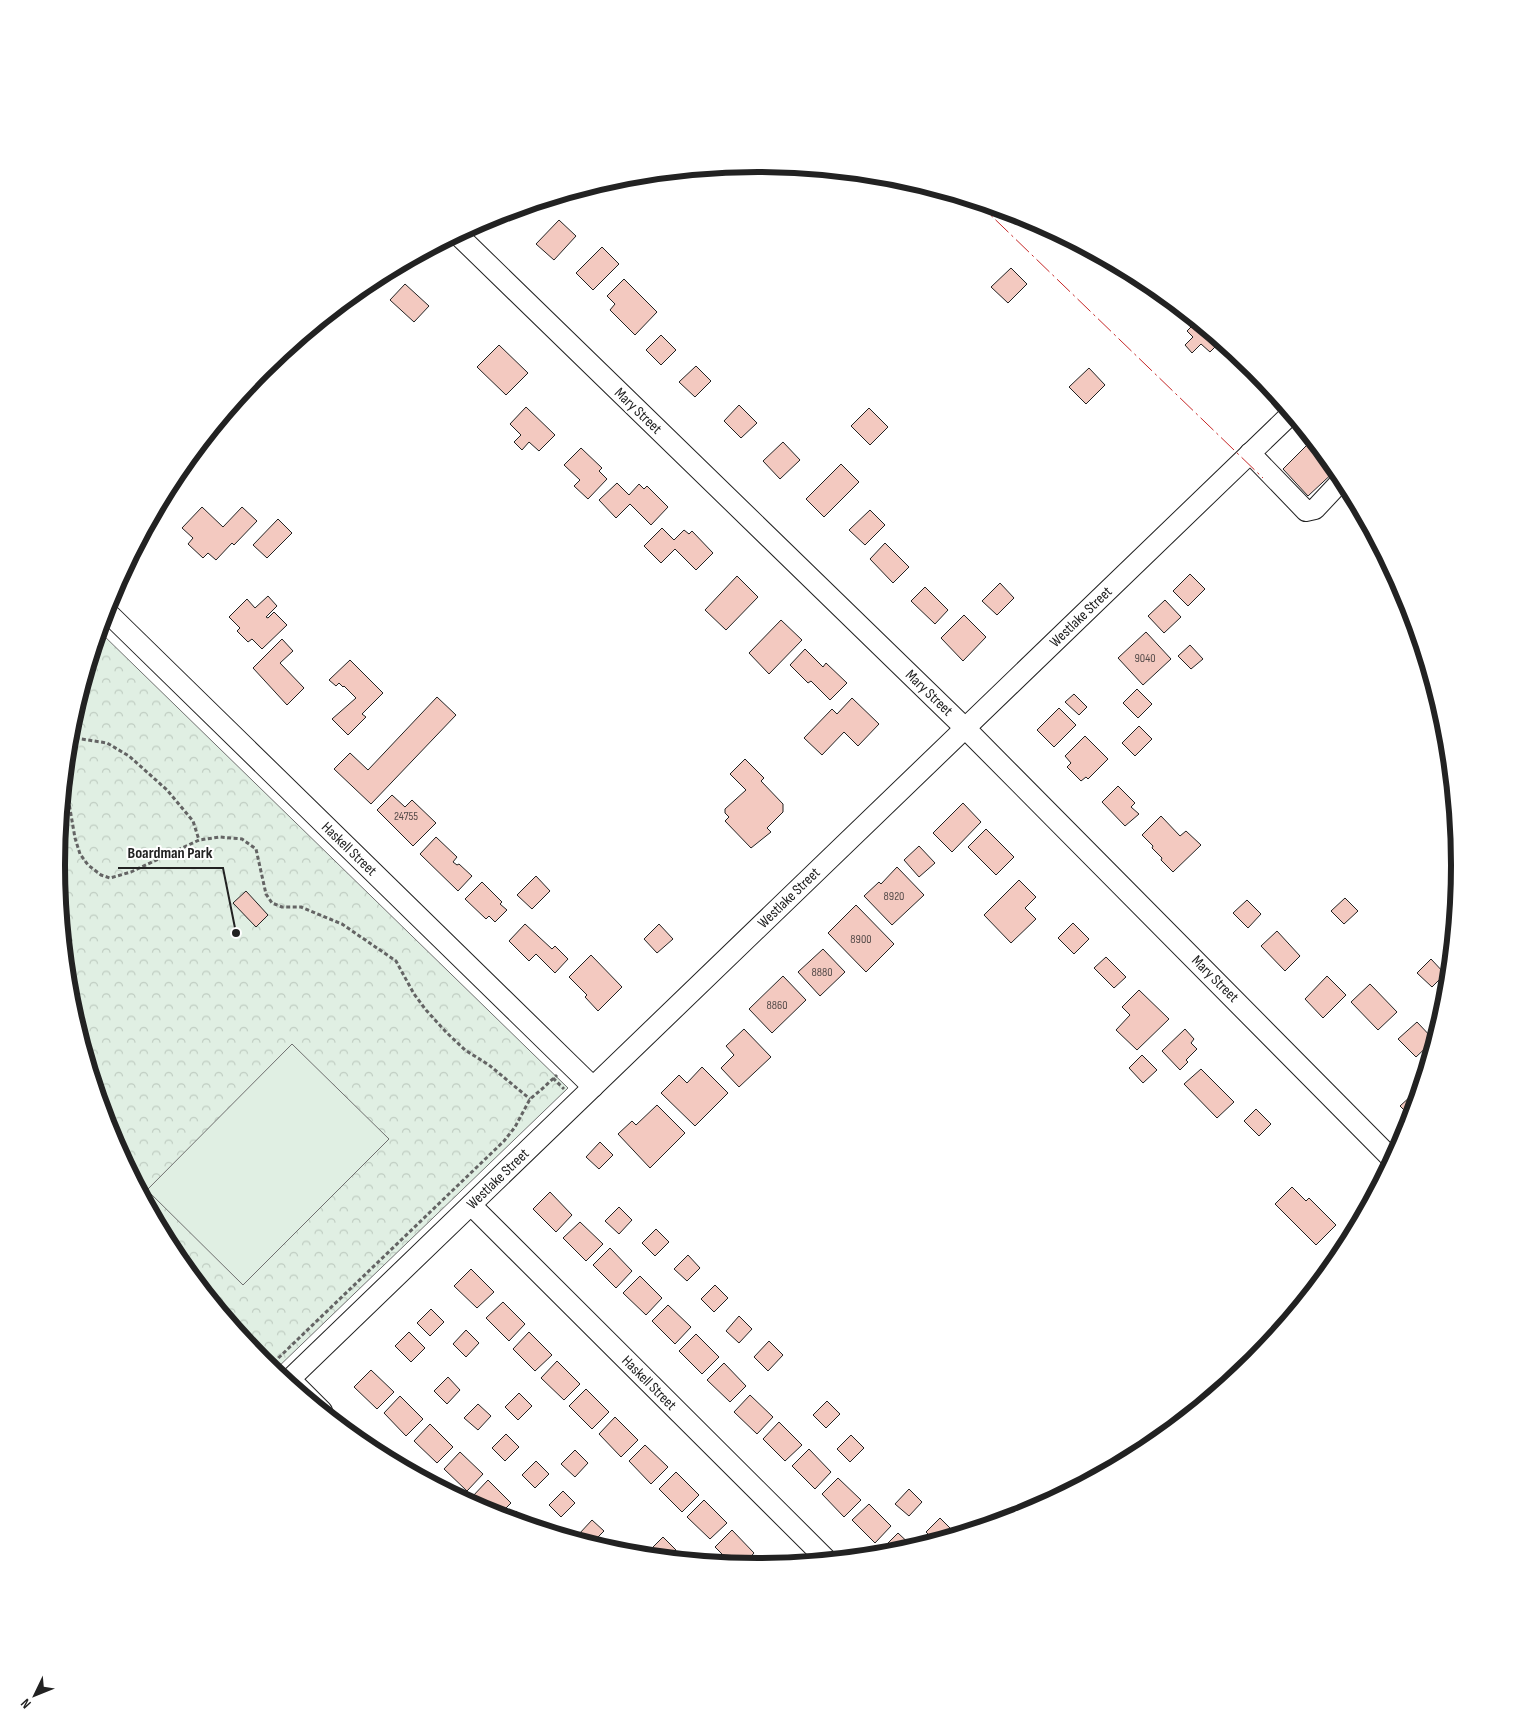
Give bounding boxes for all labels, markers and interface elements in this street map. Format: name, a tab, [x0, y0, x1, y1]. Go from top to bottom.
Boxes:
street label: Mary Street	[610, 384, 666, 439]
street label: Westlake Street	[1046, 582, 1117, 651]
house number: 9040	[1134, 651, 1156, 666]
street label: Mary Street	[901, 666, 957, 721]
house number: 24755	[394, 809, 418, 824]
street label: Haskell Street	[317, 818, 381, 880]
callout: Boardman Park	[118, 837, 223, 868]
text: Boardman Park	[128, 844, 213, 863]
street label: Westlake Street	[754, 863, 825, 932]
house number: 8920	[884, 889, 904, 904]
house number: 8900	[850, 932, 872, 947]
street label: Mary Street	[1187, 951, 1243, 1007]
house number: 8880	[811, 965, 833, 980]
house number: 8860	[766, 998, 788, 1013]
street label: Westlake Street	[463, 1144, 534, 1213]
street label: Haskell Street	[618, 1352, 681, 1415]
north arrow	[10, 1670, 60, 1720]
text: N	[17, 1695, 35, 1712]

